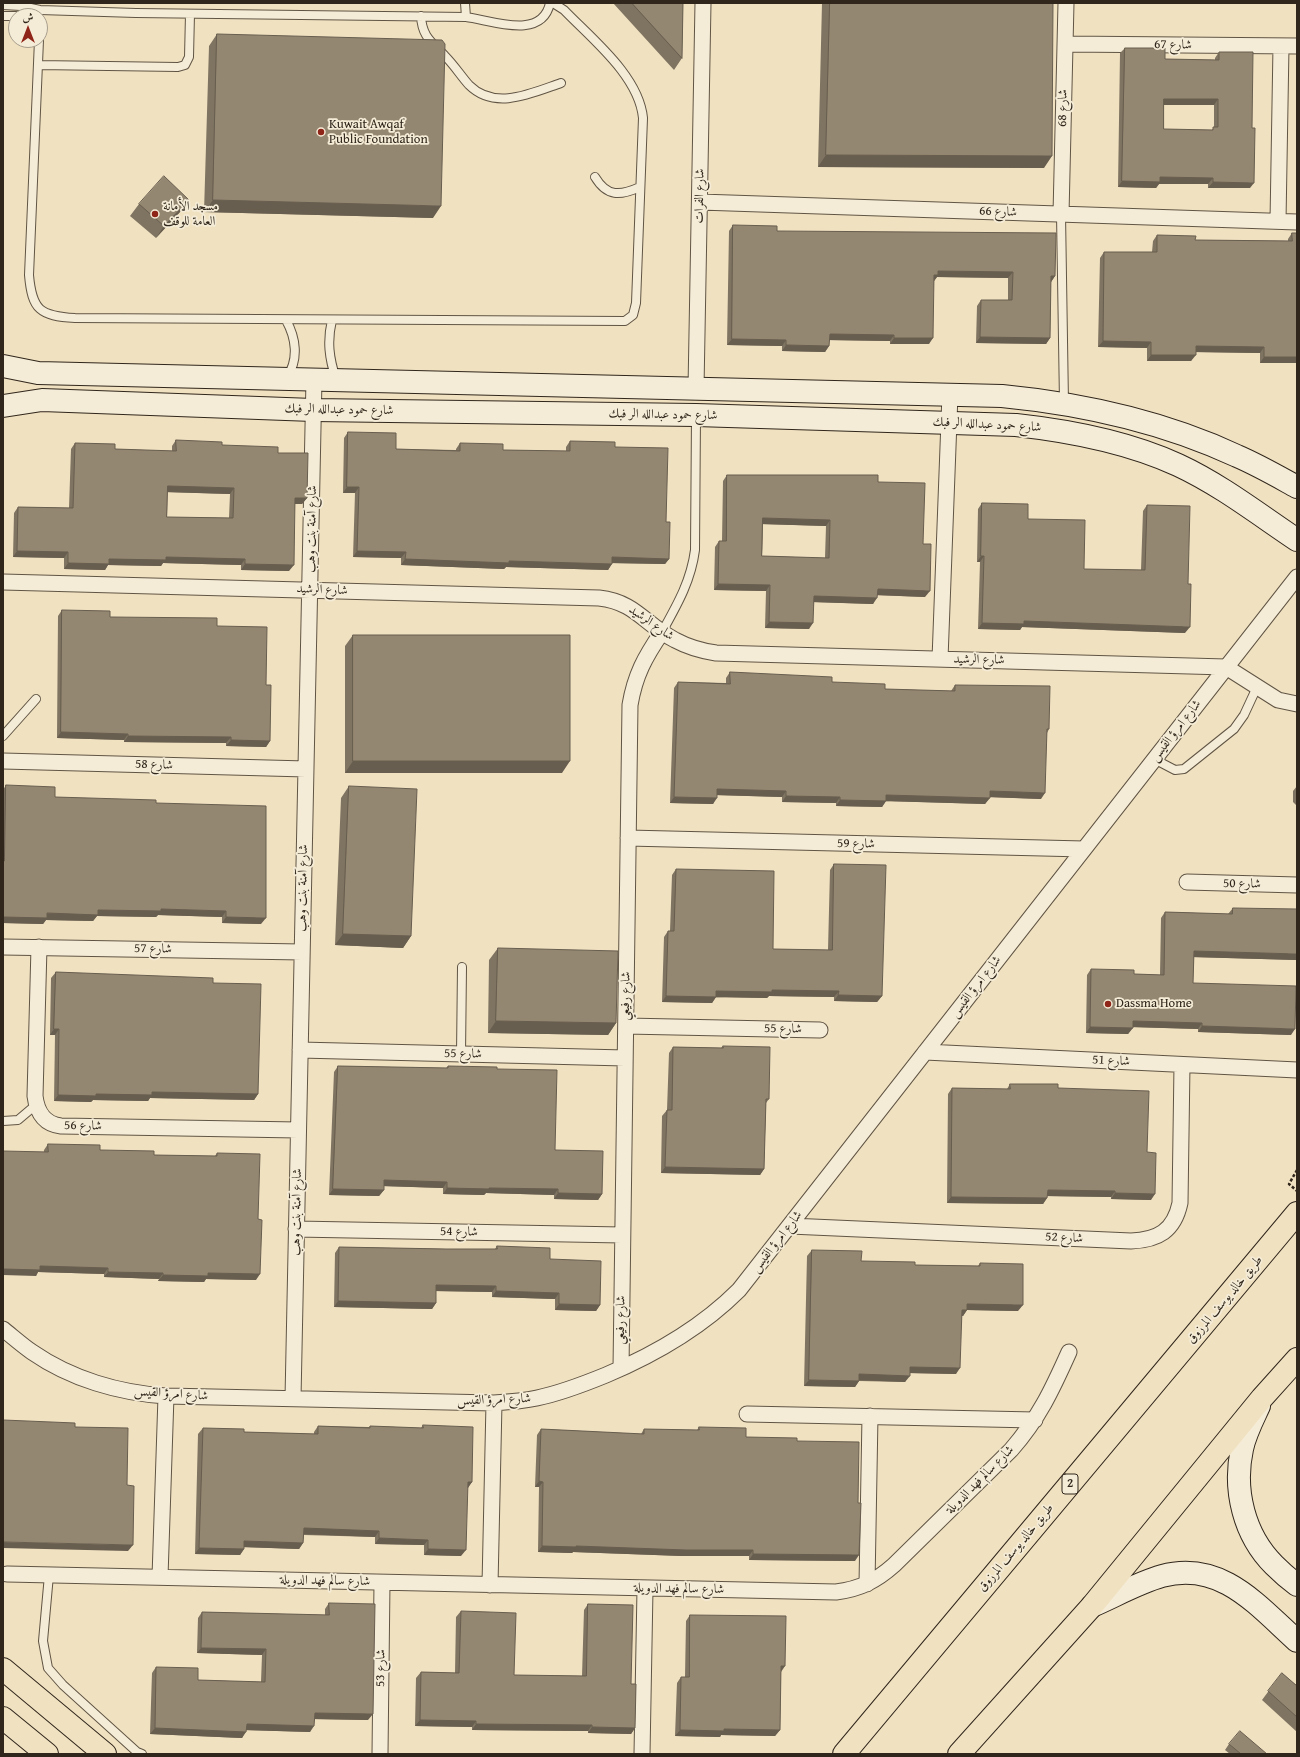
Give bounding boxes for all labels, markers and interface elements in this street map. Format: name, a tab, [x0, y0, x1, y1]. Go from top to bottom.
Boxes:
north arrow	[8, 8, 48, 48]
text: ش	[23, 9, 33, 25]
street label: شارع 67	[1154, 37, 1192, 53]
street label: شارع 68	[1055, 89, 1071, 127]
place label: Kuwait Awqaf Public Foundation	[329, 117, 428, 148]
marker: Kuwait Awqaf Public Foundation	[316, 127, 326, 137]
street label: شارع الفرات	[692, 168, 708, 224]
place label: مسجد الأمانة العامة للوقف	[163, 199, 218, 230]
street label: شارع 66	[979, 204, 1017, 220]
marker: مسجد الأمانة العامة للوقف	[150, 209, 160, 219]
street label: شارع حمود عبدالله الر فبك	[284, 401, 394, 419]
street label: شارع حمود عبدالله الر فبك	[608, 406, 718, 424]
street label: شارع حمود عبدالله الر فبك	[932, 414, 1042, 436]
street label: شارع آمنة بنت وهب	[303, 485, 321, 573]
street label: شارع الرشيد	[296, 581, 348, 599]
street label: شارع الرشيد	[625, 602, 677, 644]
street label: شارع الرشيد	[953, 652, 1005, 668]
street label: شارع امرؤ القيس	[1147, 697, 1205, 765]
street label: شارع 58	[135, 757, 173, 773]
street label: شارع 59	[837, 836, 875, 852]
street label: شارع آمنة بنت وهب	[294, 844, 312, 932]
street label: شارع 50	[1223, 876, 1261, 892]
street label: شارع 57	[134, 941, 172, 957]
street label: شارع امرؤ القيس	[947, 953, 1005, 1021]
street label: شارع رفيعي	[618, 971, 634, 1021]
place label: Dassma Home	[1116, 996, 1192, 1012]
marker: Dassma Home	[1103, 999, 1113, 1009]
street label: شارع 55	[764, 1021, 802, 1037]
street label: شارع 55	[444, 1046, 482, 1062]
street label: شارع 51	[1092, 1052, 1130, 1070]
street label: شارع 56	[64, 1118, 102, 1134]
street label: شارع آمنة بنت وهب	[288, 1168, 306, 1256]
street label: شارع امرؤ القيس	[748, 1208, 806, 1276]
street label: شارع 54	[440, 1224, 478, 1240]
street label: شارع 52	[1045, 1229, 1083, 1247]
street label: طريق خالد يوسف المرزوق	[1184, 1253, 1266, 1347]
street label: شارع رفيعي	[613, 1295, 629, 1345]
street label: شارع امرؤ القيس	[133, 1384, 209, 1404]
street label: شارع امرؤ القيس	[457, 1391, 531, 1409]
street label: شارع سالم فهد الدويلة	[943, 1443, 1017, 1517]
road number: 2	[1062, 1474, 1078, 1494]
street label: طريق خالد يوسف المرزوق	[975, 1501, 1057, 1595]
street label: شارع سالم فهد الدويلة	[280, 1572, 370, 1590]
street label: شارع سالم فهد الدويلة	[634, 1580, 724, 1598]
street label: شارع 53	[373, 1649, 389, 1687]

